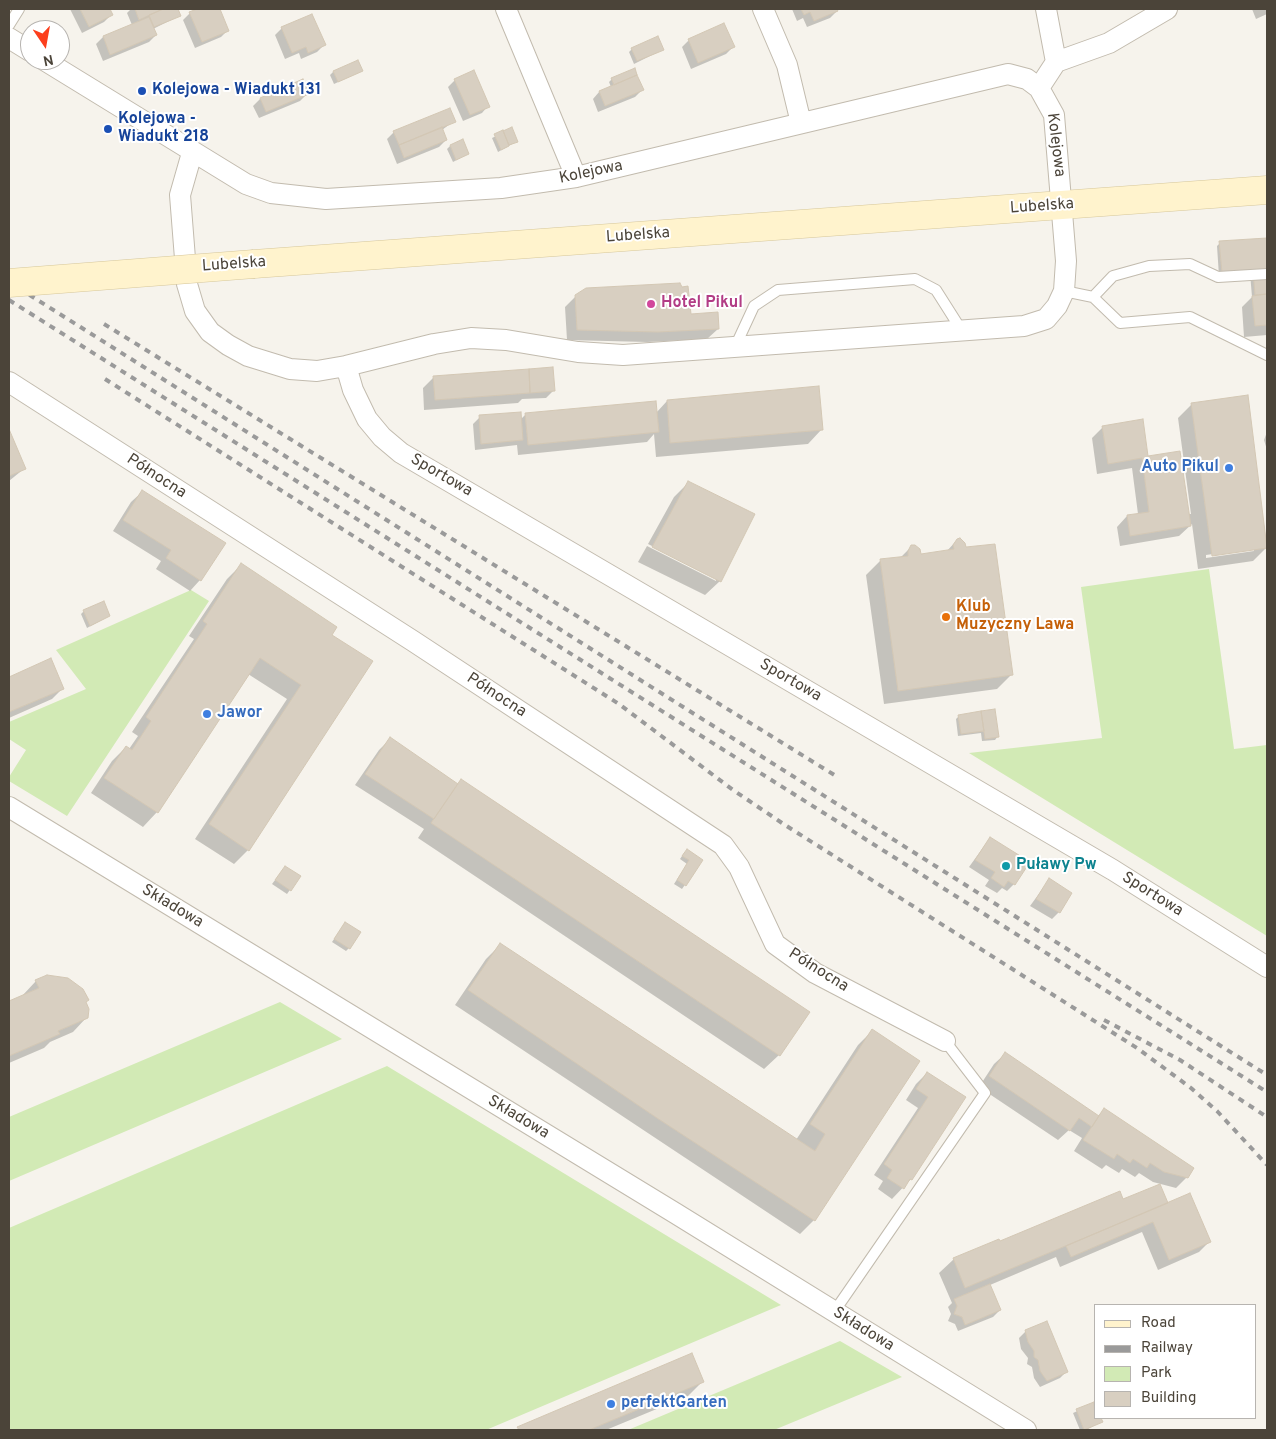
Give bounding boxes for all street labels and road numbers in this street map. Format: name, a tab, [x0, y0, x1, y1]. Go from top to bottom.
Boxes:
street label: Kolejowa	[1042, 112, 1068, 178]
street label: Kolejowa	[557, 157, 625, 189]
street label: Lubelska	[1009, 195, 1075, 219]
street label: Lubelska	[605, 224, 671, 248]
street label: Lubelska	[201, 253, 267, 277]
street label: Północna	[123, 451, 189, 503]
street label: Sportowa	[407, 451, 475, 501]
street label: Sportowa	[756, 656, 824, 706]
street label: Północna	[463, 670, 529, 722]
street label: Sportowa	[1118, 869, 1186, 921]
street label: Składowa	[138, 881, 206, 933]
street label: Północna	[784, 945, 852, 997]
street label: Składowa	[484, 1092, 552, 1144]
street label: Składowa	[829, 1304, 897, 1356]

